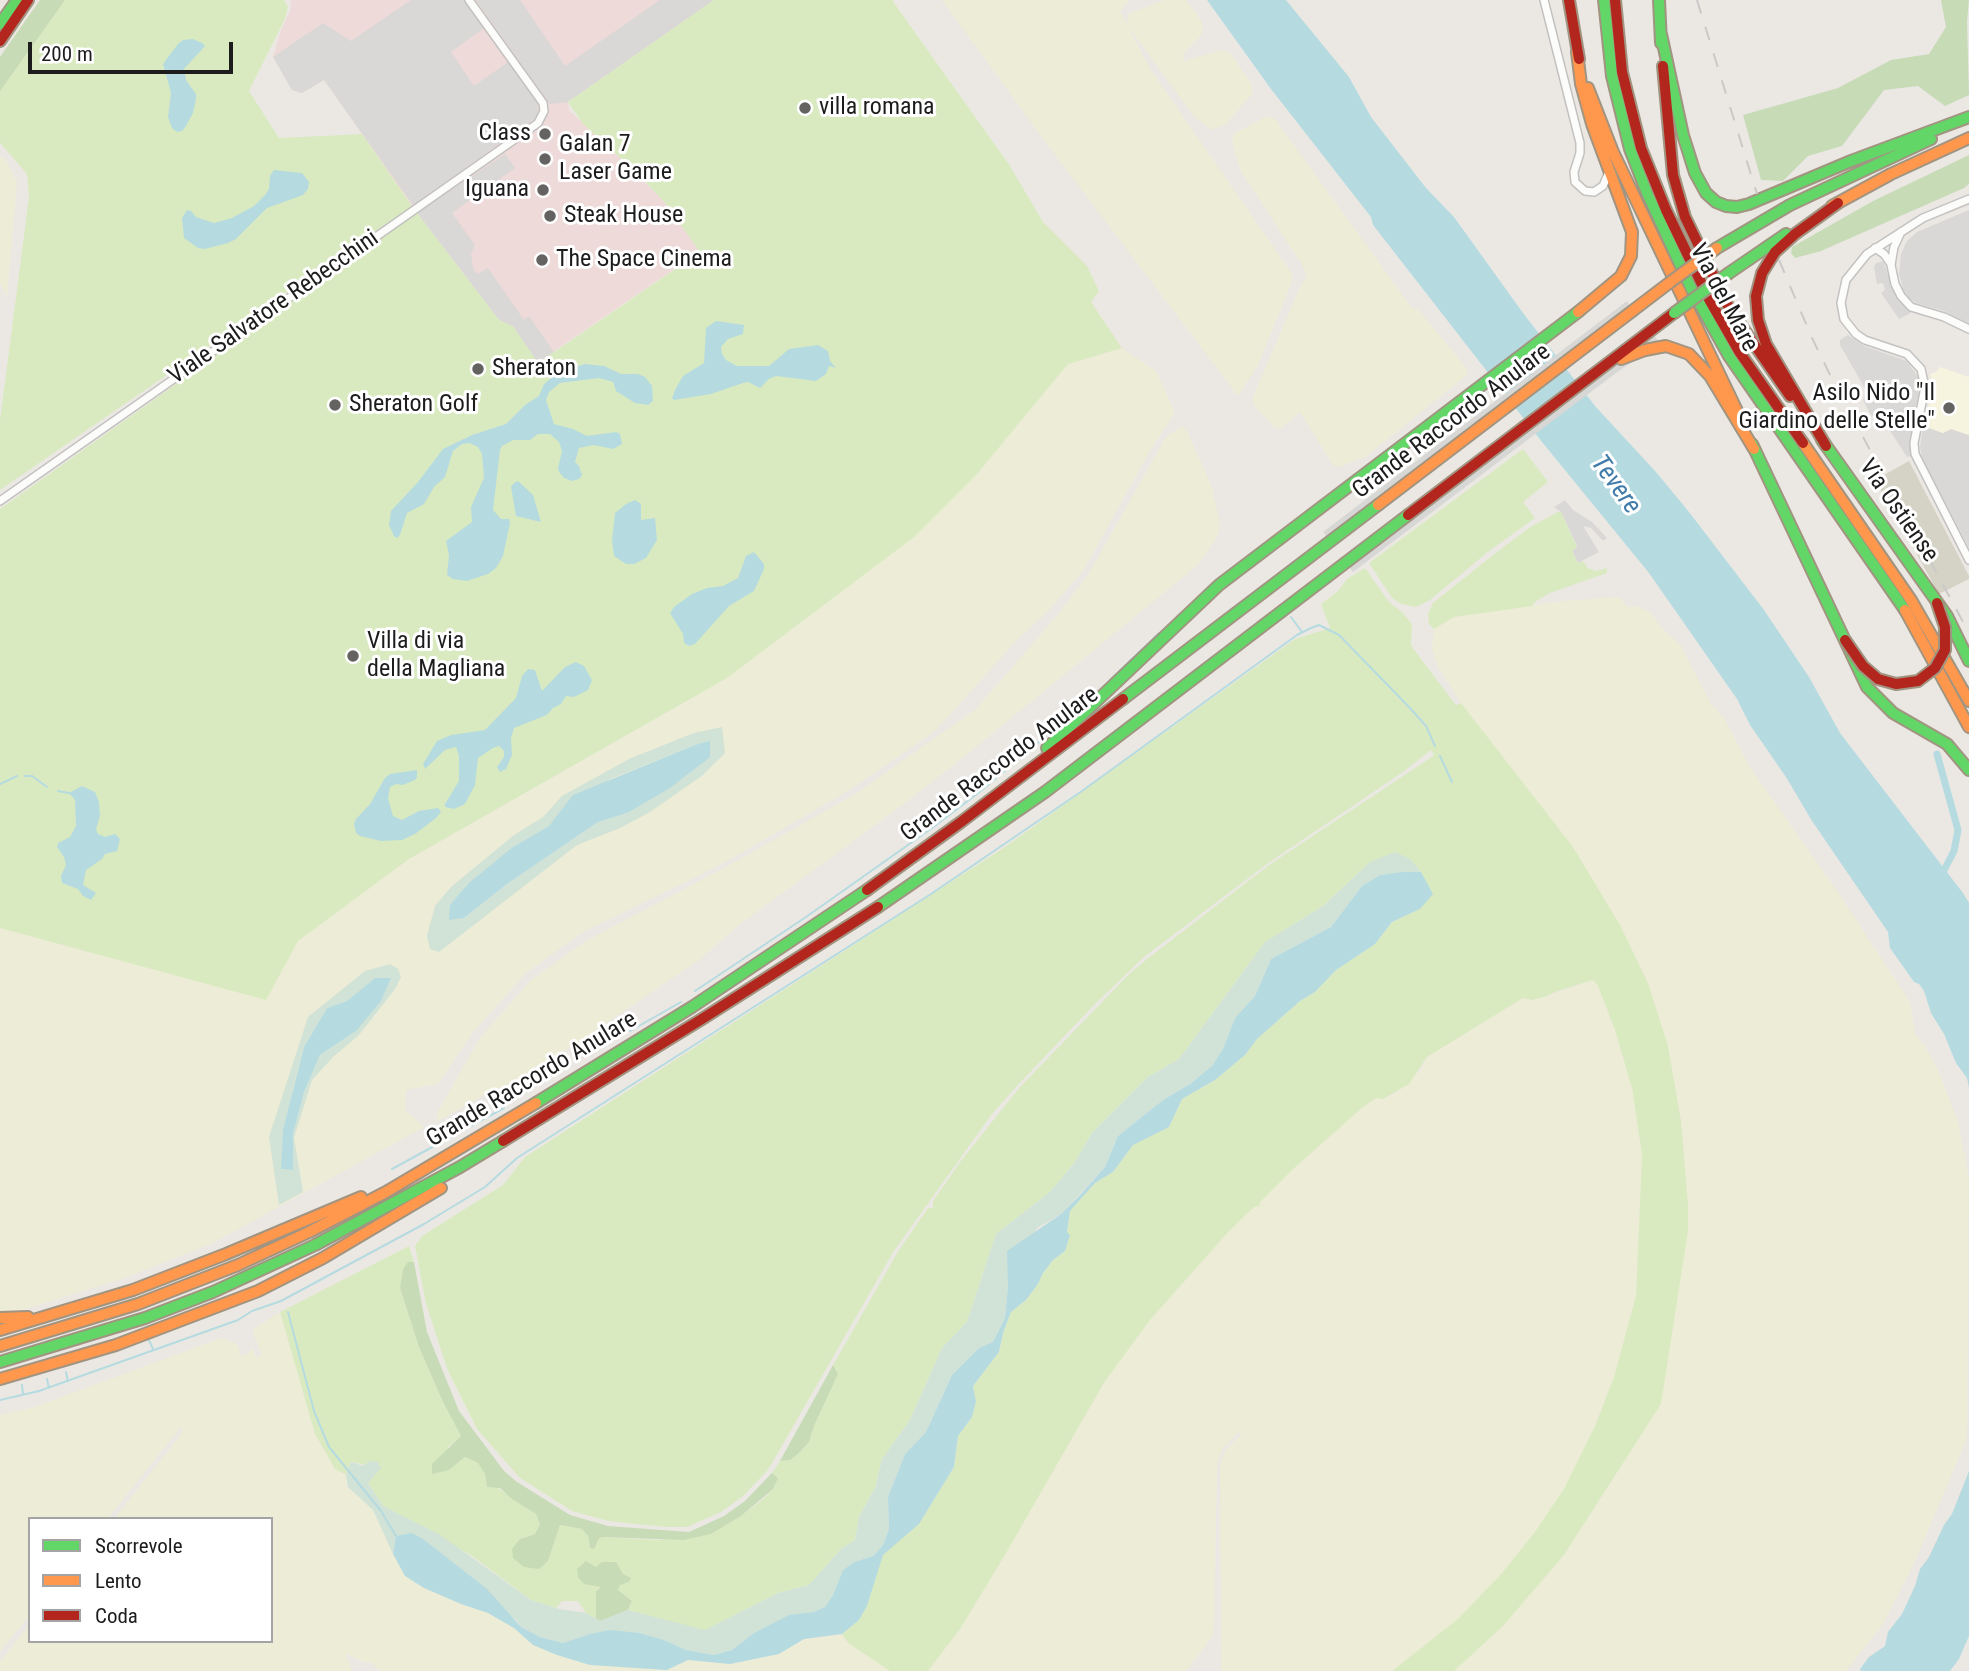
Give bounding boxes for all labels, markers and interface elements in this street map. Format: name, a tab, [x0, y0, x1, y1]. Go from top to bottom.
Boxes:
scale bar	[32, 28, 236, 72]
text: 200 m	[41, 42, 93, 66]
place label: villa romana	[819, 94, 935, 122]
marker: villa romana	[797, 100, 813, 116]
place label: Class	[478, 120, 531, 148]
marker: Class	[537, 126, 553, 142]
place label: Galan 7 Laser Game	[559, 131, 672, 187]
marker: Galan 7 Laser Game	[537, 151, 553, 167]
place label: Iguana	[465, 176, 529, 204]
marker: Iguana	[535, 182, 551, 198]
place label: Steak House	[564, 202, 683, 230]
marker: Steak House	[542, 208, 558, 224]
street label: Viale Salvatore Rebecchini	[163, 225, 385, 391]
street label: Via del Mare	[1683, 239, 1763, 357]
place label: The Space Cinema	[556, 246, 732, 274]
marker: The Space Cinema	[534, 252, 550, 268]
street label: Grande Raccordo Anulare	[1347, 338, 1557, 506]
place label: Sheraton	[492, 355, 576, 383]
marker: Sheraton	[470, 361, 486, 377]
place label: Asilo Nido "Il Giardino delle Stelle"	[1739, 380, 1935, 436]
place label: Sheraton Golf	[349, 391, 478, 419]
marker: Sheraton Golf	[327, 397, 343, 413]
marker: Asilo Nido "Il Giardino delle Stelle"	[1941, 400, 1957, 416]
water label: Tevere	[1583, 449, 1647, 521]
street label: Via Ostiense	[1852, 454, 1944, 568]
place label: Villa di via della Magliana	[367, 628, 505, 684]
marker: Villa di via della Magliana	[345, 648, 361, 664]
street label: Grande Raccordo Anulare	[895, 681, 1105, 849]
street label: Grande Raccordo Anulare	[422, 1006, 642, 1154]
legend	[28, 1517, 273, 1643]
text: Scorrevole	[95, 1534, 182, 1558]
text: Lento	[95, 1569, 142, 1593]
text: Coda	[95, 1604, 138, 1628]

